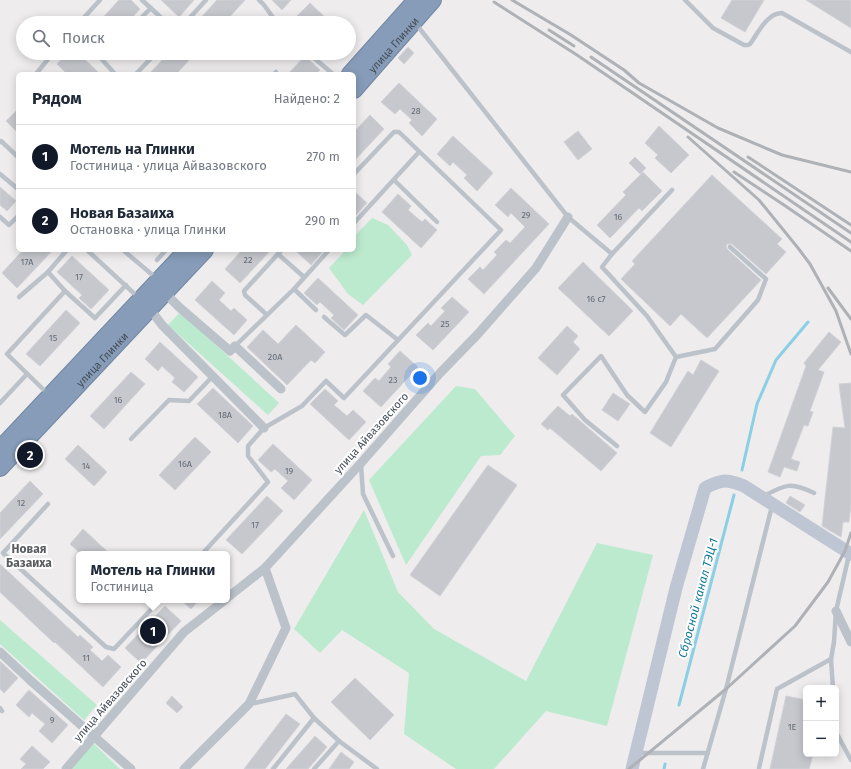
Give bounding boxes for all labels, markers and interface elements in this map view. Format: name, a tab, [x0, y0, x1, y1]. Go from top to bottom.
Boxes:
street label: улица Глинки	[366, 15, 422, 76]
search box	[16, 16, 356, 60]
icon: search	[30, 27, 52, 49]
text: Поиск	[62, 29, 105, 47]
text: Рядом	[32, 88, 82, 109]
text: Найдено: 2	[274, 91, 340, 106]
house number: 28	[411, 106, 421, 116]
text: Мотель на Глинки	[70, 140, 195, 158]
text: 1	[42, 149, 48, 164]
text: 270 m	[306, 149, 340, 164]
text: Гостиница · улица Айвазовского	[70, 158, 267, 173]
text: Новая Базаиха	[70, 204, 174, 222]
house number: 29	[521, 210, 531, 220]
house number: 16	[614, 212, 623, 222]
text: 2	[42, 213, 48, 228]
text: 290 m	[305, 213, 340, 228]
text: Остановка · улица Глинки	[70, 222, 226, 237]
house number: 22	[244, 255, 252, 265]
house number: 17А	[21, 257, 34, 267]
house number: 17	[75, 272, 83, 282]
house number: 16 с7	[586, 294, 606, 304]
house number: 25	[441, 319, 450, 329]
street label: улица Глинки	[74, 330, 131, 390]
house number: 15	[49, 333, 58, 343]
house number: 20А	[268, 352, 283, 362]
your location	[410, 368, 430, 388]
house number: 23	[389, 375, 397, 385]
street label: улица Айвазовского	[331, 390, 411, 477]
house number: 16	[114, 395, 123, 405]
house number: 18А	[218, 410, 233, 420]
pin: 2	[17, 440, 43, 470]
house number: 16А	[178, 459, 193, 469]
house number: 14	[82, 461, 91, 471]
house number: 19	[285, 466, 294, 476]
house number: 12	[17, 498, 25, 508]
house number: 17	[251, 520, 259, 530]
water label: Сбросной канал ТЭЦ-1	[675, 537, 721, 659]
district label: Новая Базаиха	[6, 542, 52, 570]
popup	[76, 551, 230, 603]
text: Мотель на Глинки	[91, 561, 215, 579]
text: Гостиница	[91, 579, 153, 594]
pin: 1	[140, 616, 166, 646]
house number: 11	[82, 653, 90, 663]
street label: улица Айвазовского	[71, 657, 150, 744]
map controls	[803, 685, 839, 757]
button: +	[803, 685, 839, 721]
house number: 9	[50, 715, 55, 725]
button: −	[803, 721, 839, 757]
house number: 1Е	[788, 722, 797, 732]

